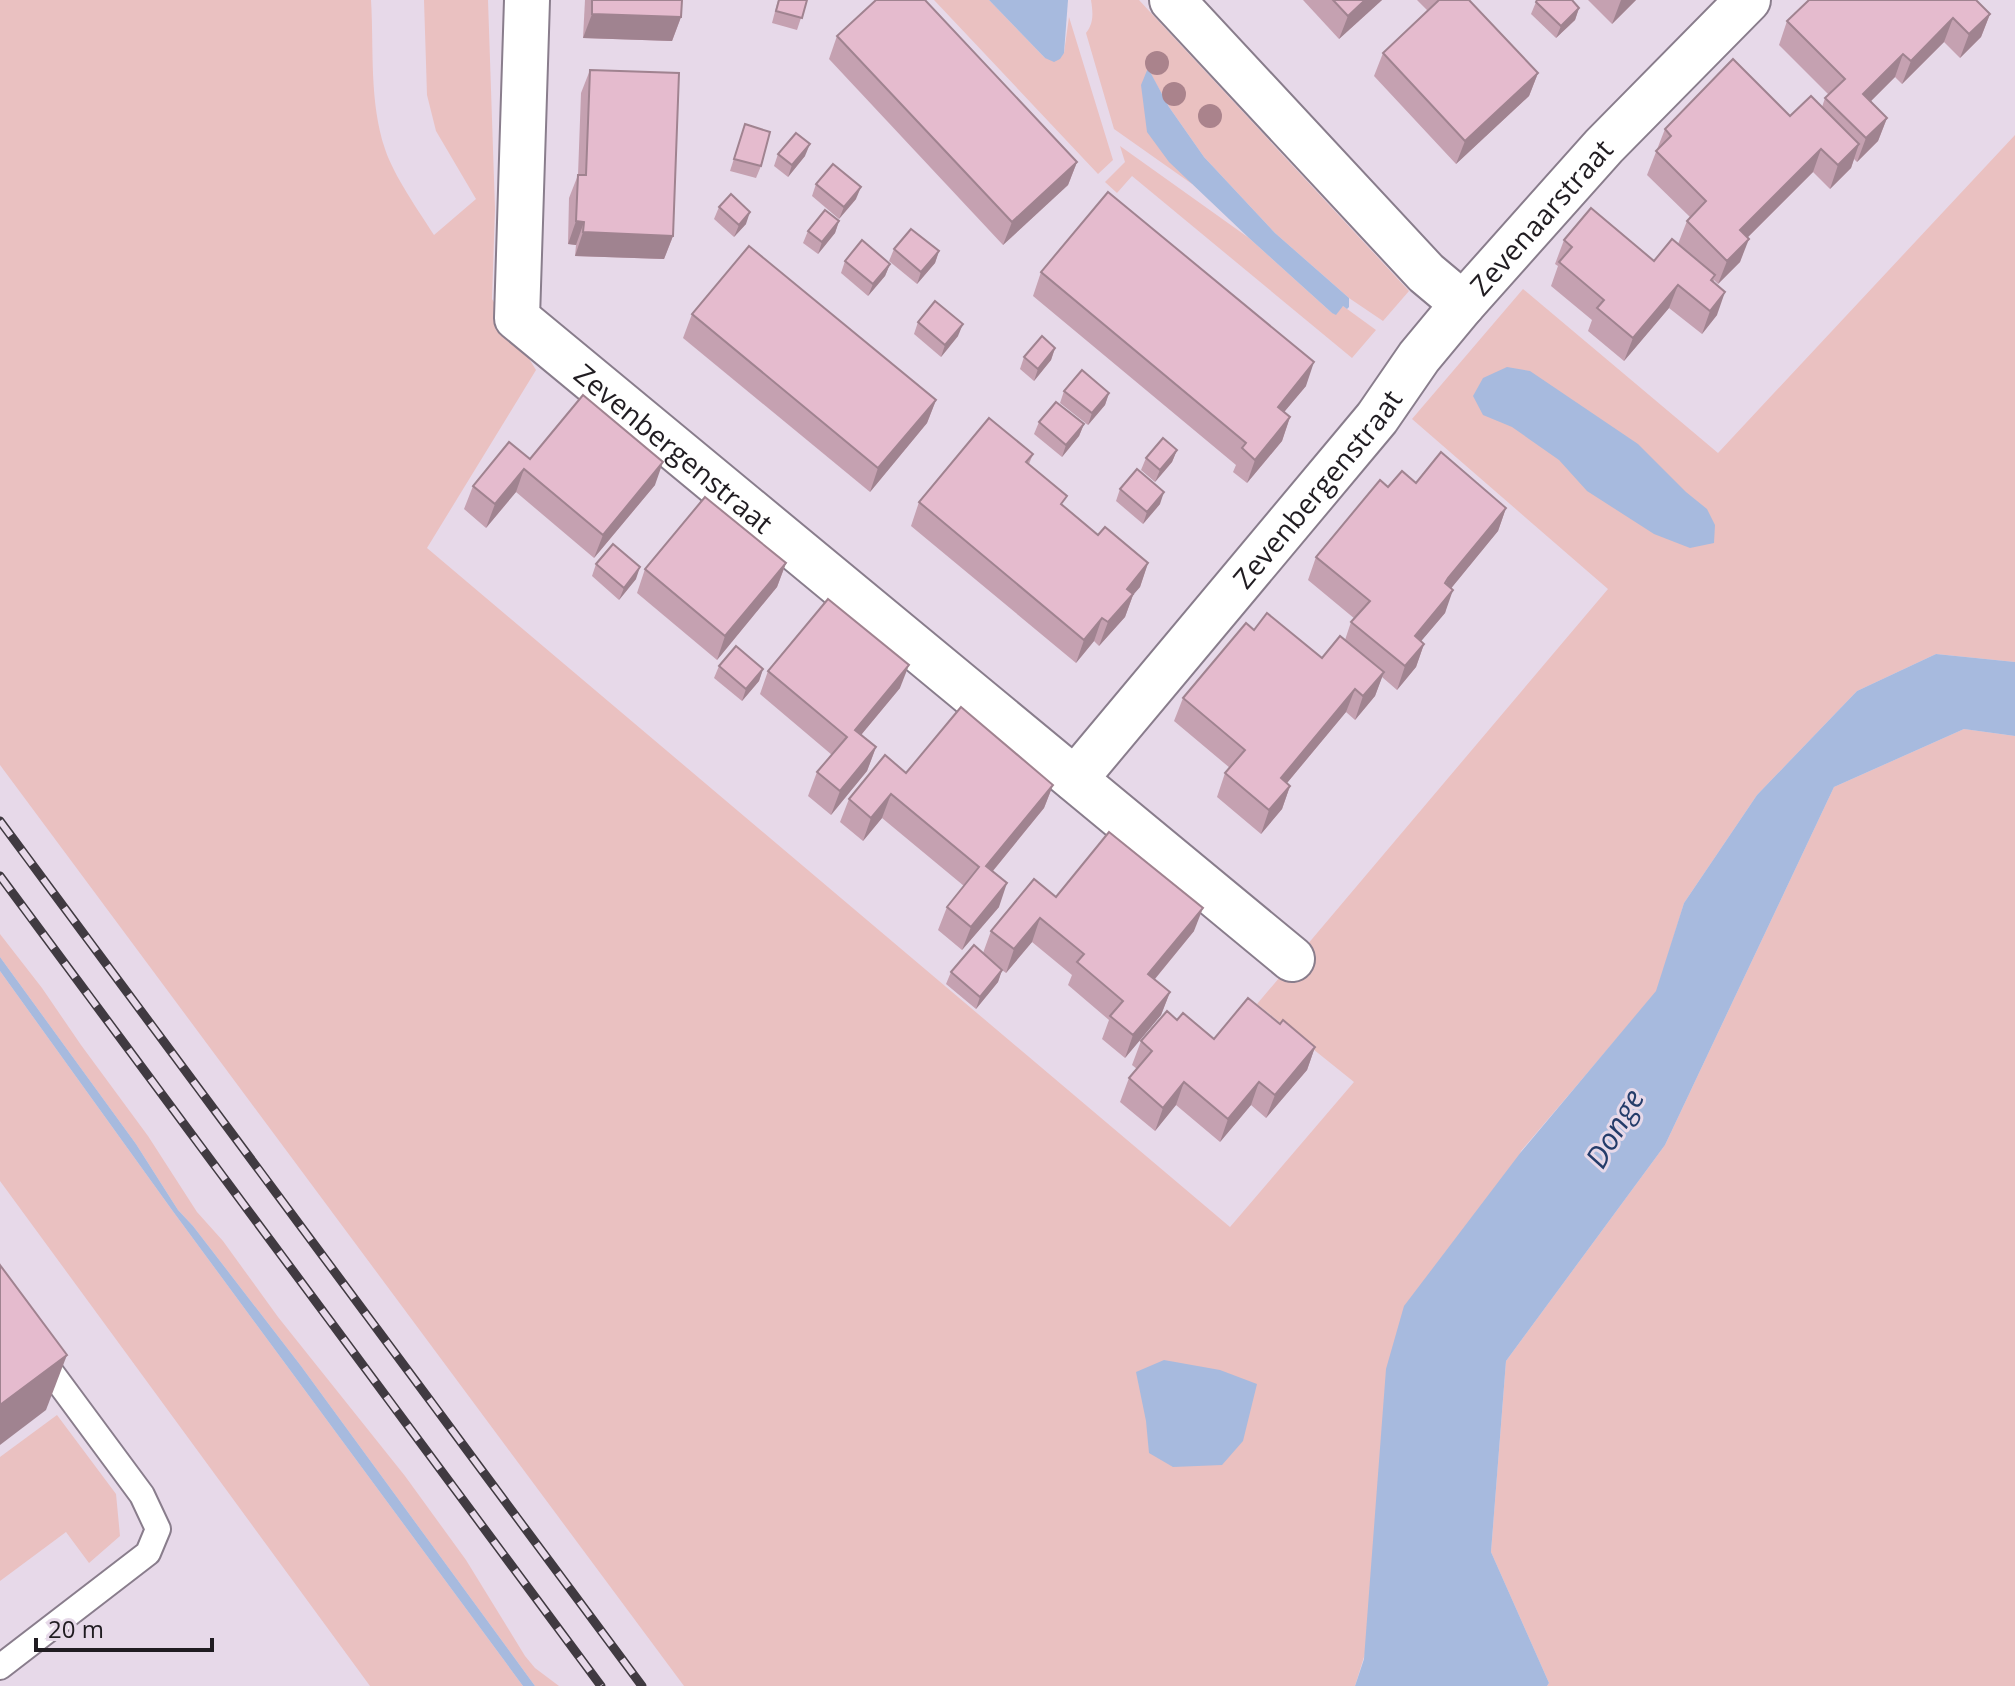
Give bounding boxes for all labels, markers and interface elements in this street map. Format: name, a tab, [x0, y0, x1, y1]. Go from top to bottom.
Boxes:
street label: Zevenaarstraat	[1461, 131, 1621, 303]
street label: Zevenbergenstraat	[567, 355, 781, 541]
street label: Zevenbergenstraat	[1224, 382, 1410, 596]
water label: Donge	[1575, 1081, 1653, 1175]
scale bar	[36, 1602, 212, 1652]
text: 20 m	[48, 1612, 104, 1645]

